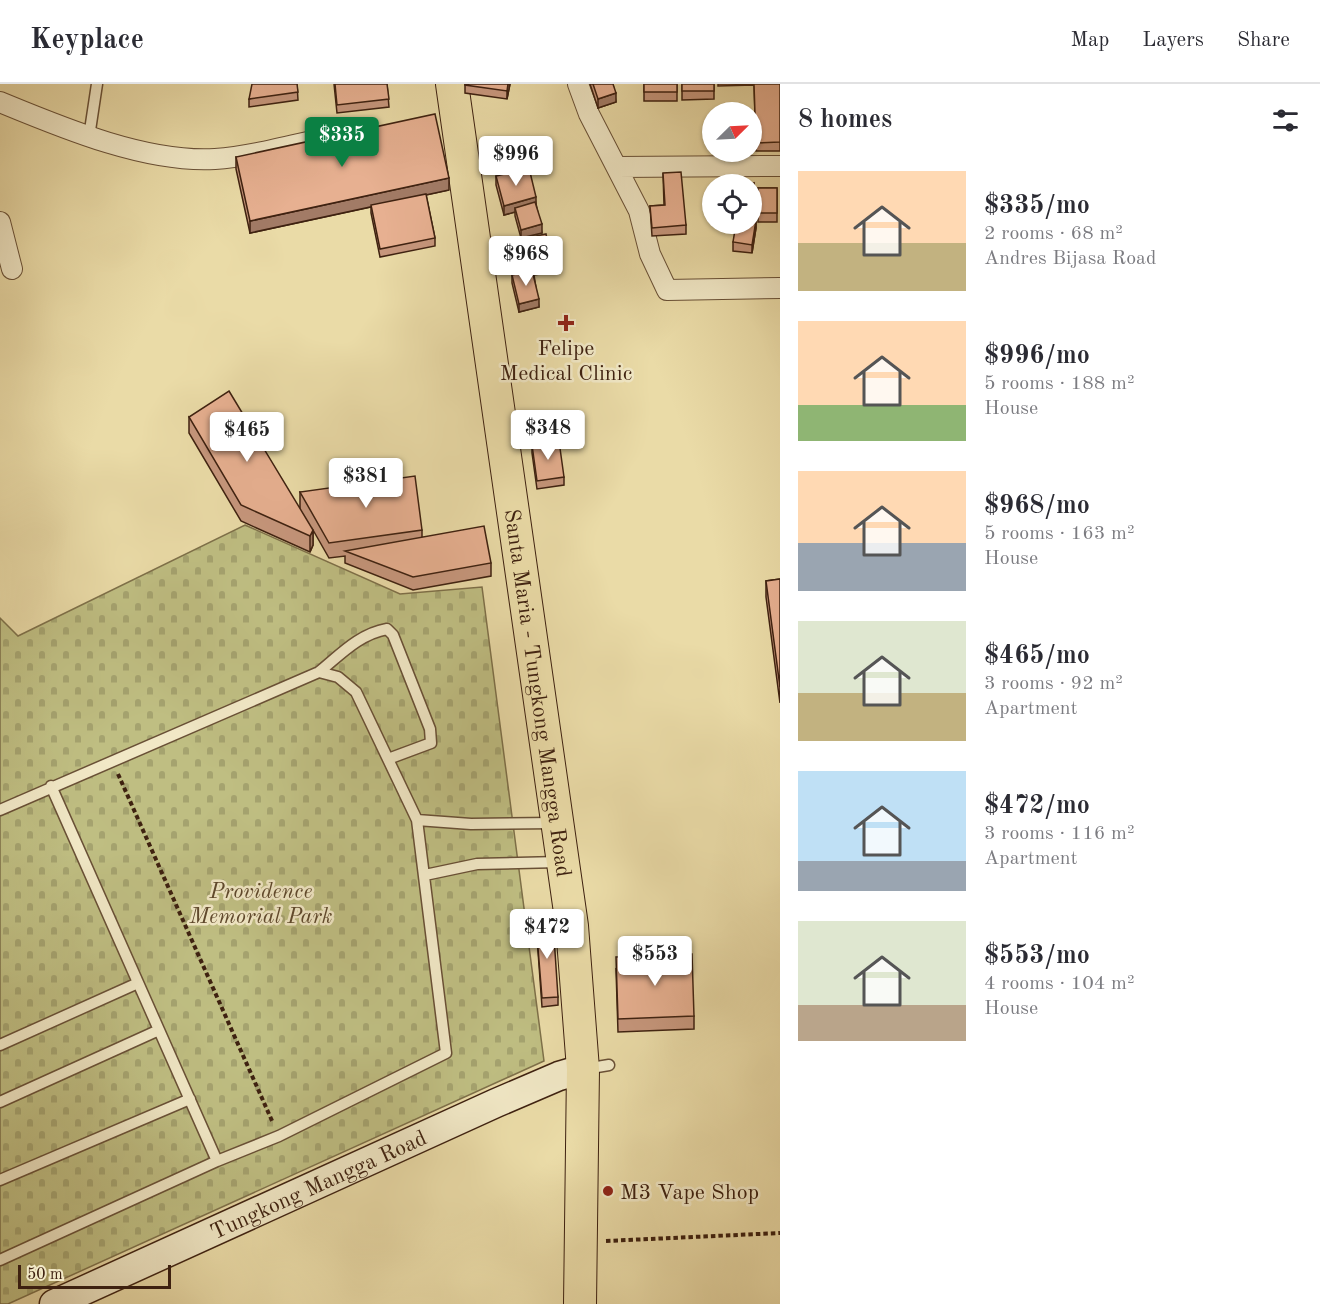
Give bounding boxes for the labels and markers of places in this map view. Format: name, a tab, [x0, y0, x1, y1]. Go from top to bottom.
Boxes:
pin: $335	[306, 117, 378, 168]
pin: $996	[480, 136, 552, 187]
pin: $968	[490, 236, 562, 287]
marker: Felipe Medical Clinic	[557, 314, 575, 332]
place label: Felipe Medical Clinic	[500, 338, 632, 385]
pin: $348	[512, 410, 584, 461]
pin: $465	[211, 412, 283, 463]
pin: $381	[330, 458, 402, 509]
pin: $472	[511, 909, 583, 960]
pin: $553	[619, 936, 691, 987]
place label: M3 Vape Shop	[620, 1182, 759, 1204]
marker: M3 Vape Shop	[601, 1184, 615, 1198]

